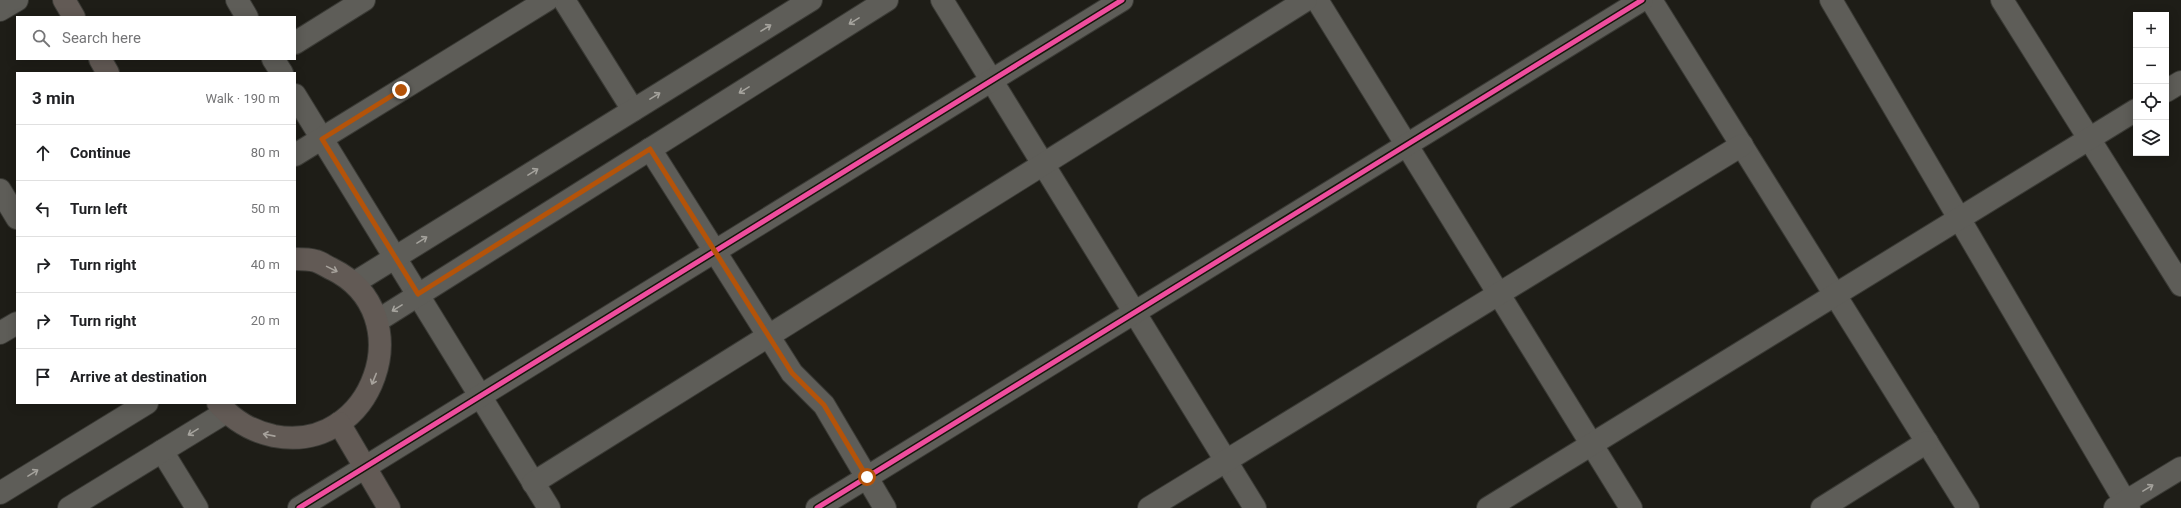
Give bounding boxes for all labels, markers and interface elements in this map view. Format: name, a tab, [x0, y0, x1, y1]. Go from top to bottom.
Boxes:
map controls	[2133, 12, 2169, 156]
button: +	[2133, 12, 2169, 48]
search box	[16, 16, 296, 60]
one-way arrow	[848, 17, 860, 25]
one-way arrow	[760, 23, 772, 31]
icon: search	[30, 27, 52, 49]
text: Search here	[62, 29, 141, 47]
button: −	[2133, 48, 2169, 84]
route end	[392, 81, 410, 99]
button: locate	[2133, 84, 2169, 120]
one-way arrow	[739, 86, 750, 94]
text: 3 min	[32, 88, 75, 108]
text: Walk · 190 m	[205, 91, 280, 106]
one-way arrow	[649, 92, 660, 100]
button: layers	[2133, 120, 2169, 156]
icon: ahead	[32, 142, 54, 164]
text: Continue	[70, 144, 131, 162]
text: 80 m	[251, 145, 280, 160]
one-way arrow	[527, 168, 538, 176]
icon: left	[32, 198, 54, 220]
text: Turn left	[70, 200, 127, 218]
text: 50 m	[251, 201, 280, 216]
one-way arrow	[416, 236, 428, 244]
icon: right	[32, 254, 54, 276]
text: Turn right	[70, 256, 136, 274]
text: 40 m	[251, 257, 280, 272]
one-way arrow	[326, 266, 338, 273]
one-way arrow	[391, 304, 403, 312]
icon: right	[32, 310, 54, 332]
text: Turn right	[70, 312, 136, 330]
text: 20 m	[251, 313, 280, 328]
icon: arrive	[32, 366, 54, 388]
text: Arrive at destination	[70, 368, 207, 386]
one-way arrow	[369, 372, 377, 384]
one-way arrow	[187, 429, 199, 437]
one-way arrow	[263, 431, 276, 439]
route start	[858, 468, 876, 486]
one-way arrow	[27, 469, 38, 477]
one-way arrow	[2142, 483, 2154, 491]

